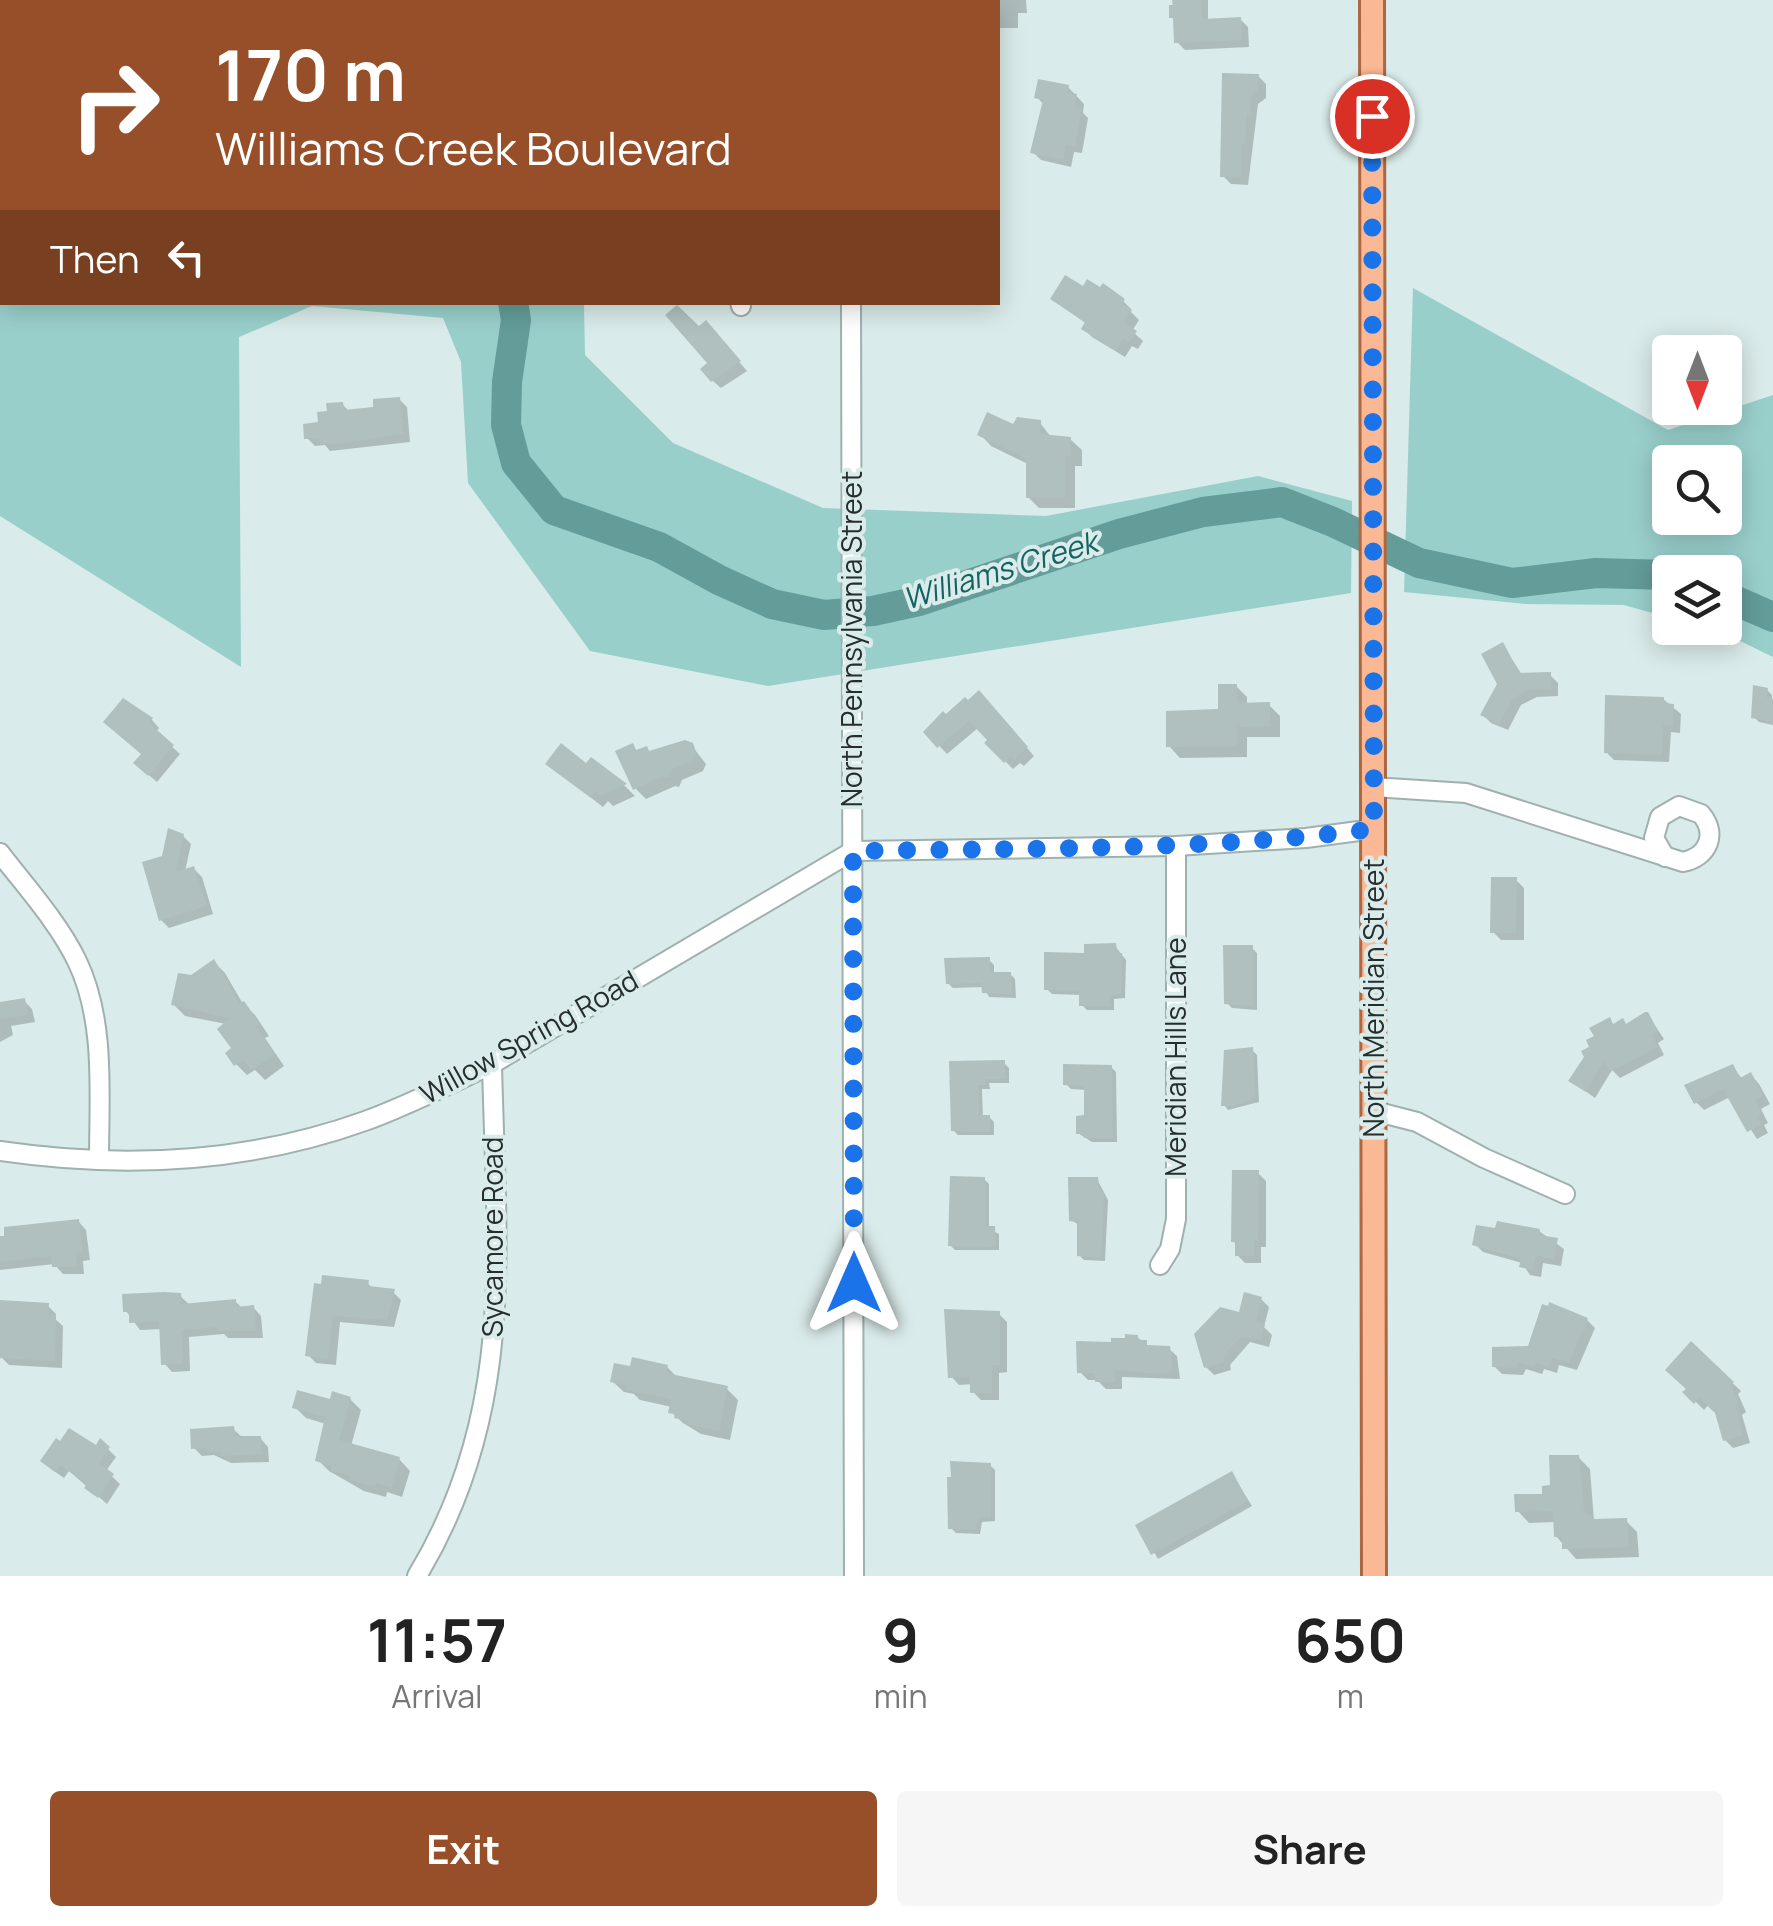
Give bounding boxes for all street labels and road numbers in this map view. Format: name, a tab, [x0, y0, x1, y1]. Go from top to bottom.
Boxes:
street label: North Pennsylvania Street	[832, 471, 870, 807]
street label: North Meridian Street	[1354, 859, 1392, 1137]
street label: Meridian Hills Lane	[1156, 937, 1194, 1177]
street label: Willow Spring Road	[413, 960, 644, 1112]
street label: Sycamore Road	[473, 1137, 511, 1337]

